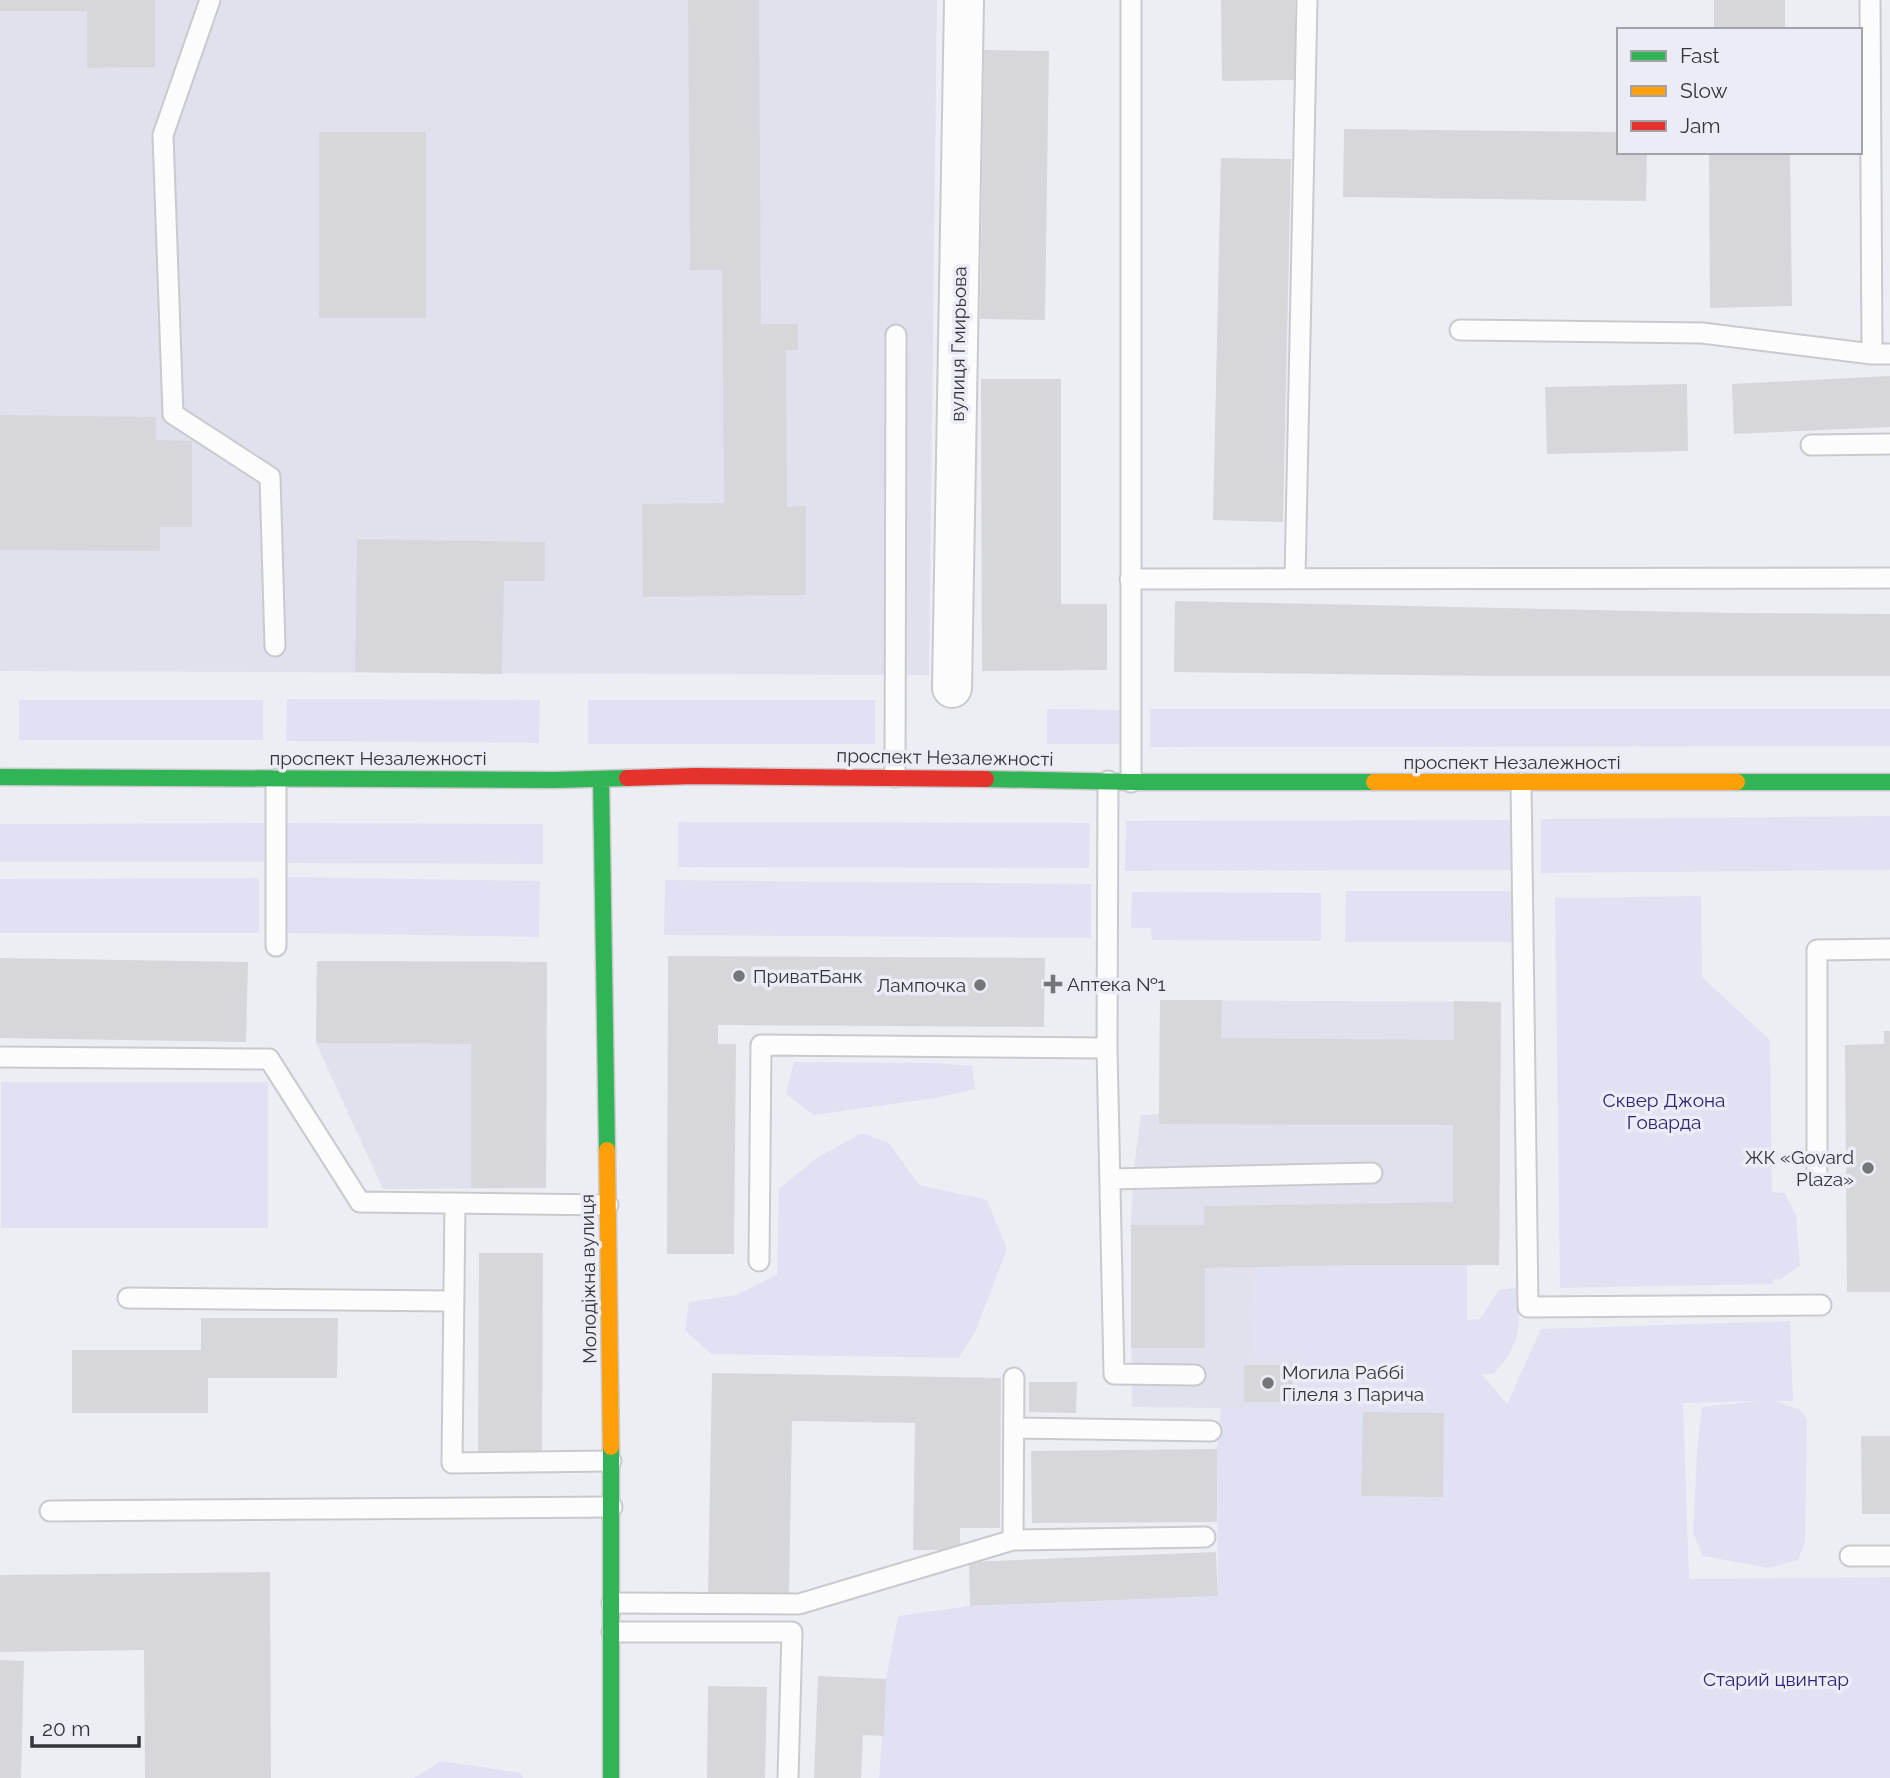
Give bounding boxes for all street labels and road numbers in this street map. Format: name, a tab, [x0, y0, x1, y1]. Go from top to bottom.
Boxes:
street label: вулиця Гмирьова	[946, 266, 970, 422]
street label: проспект Незалежності	[836, 744, 1054, 770]
street label: проспект Незалежності	[269, 747, 487, 769]
street label: проспект Незалежності	[1403, 751, 1621, 773]
street label: Молодіжна вулиця	[576, 1194, 600, 1364]

